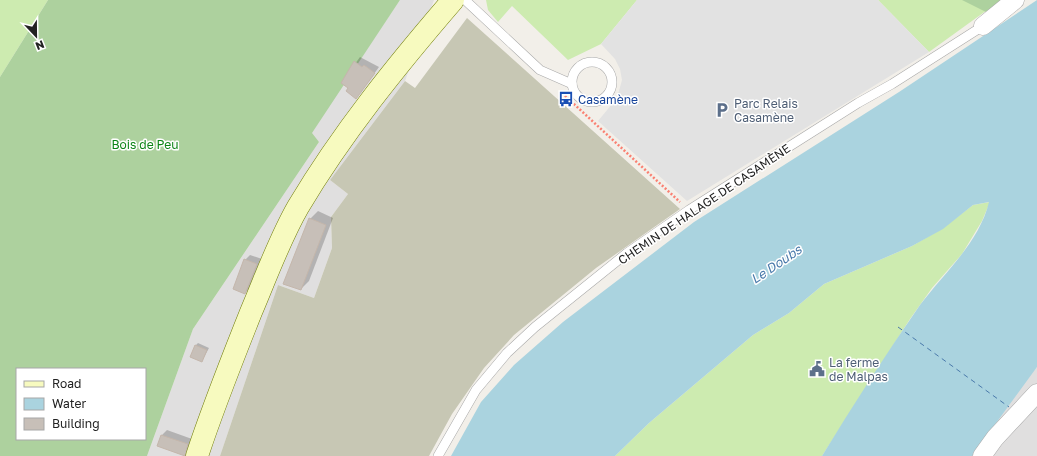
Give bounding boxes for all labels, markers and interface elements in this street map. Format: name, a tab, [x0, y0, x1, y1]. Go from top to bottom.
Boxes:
north arrow	[16, 16, 56, 56]
text: N	[34, 38, 46, 53]
bus stop icon: Casamène	[557, 90, 575, 108]
place label: Casamène	[578, 92, 638, 107]
place label: Parc Relais Casamène	[734, 96, 798, 125]
parking icon: Parc Relais Casamène	[713, 101, 731, 119]
park label: Bois de Peu	[111, 137, 179, 152]
street label: CHEMIN DE HALAGE DE CASAMÈNE	[615, 141, 793, 267]
water label: Le Doubs	[748, 241, 805, 287]
place label: La ferme de Malpas	[829, 355, 888, 384]
public building icon: La ferme de Malpas	[808, 360, 826, 378]
legend	[16, 368, 146, 440]
text: Road	[52, 376, 81, 391]
text: Water	[52, 396, 86, 411]
text: Building	[52, 416, 100, 431]

